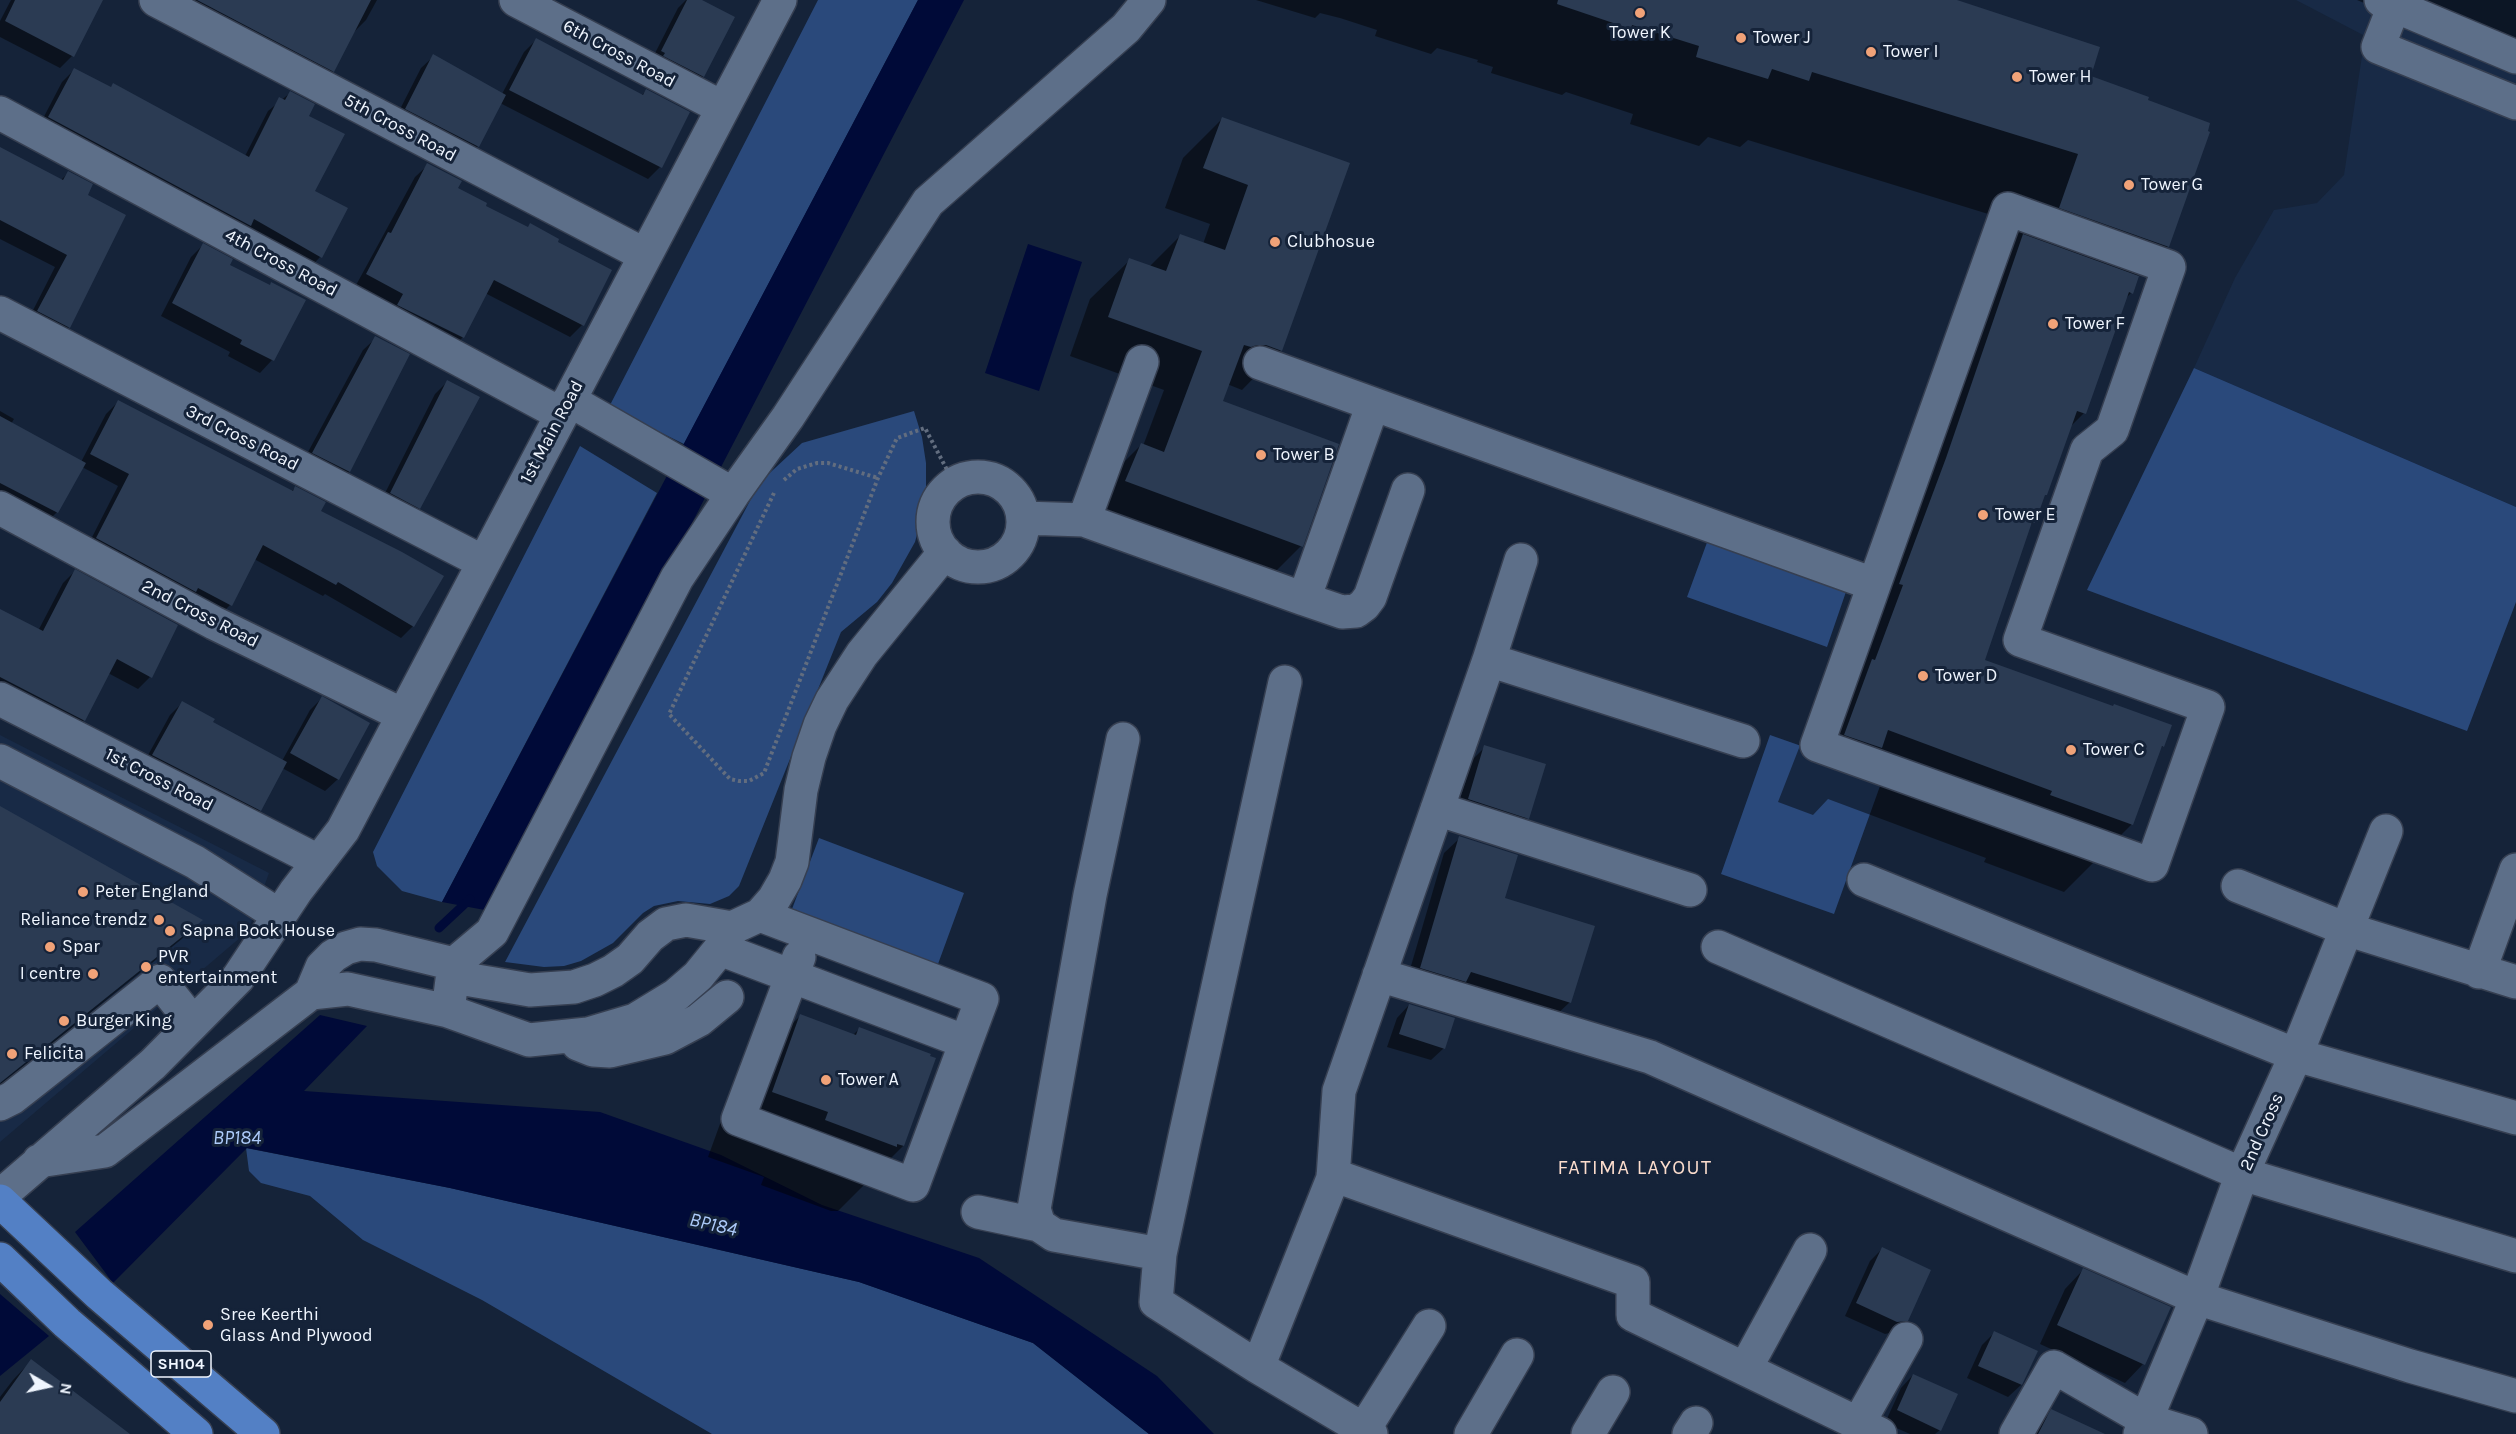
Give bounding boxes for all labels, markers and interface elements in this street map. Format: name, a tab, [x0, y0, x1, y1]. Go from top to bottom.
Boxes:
marker: Tower K	[1633, 6, 1647, 20]
street label: 6th Cross Road	[559, 15, 679, 93]
place label: Tower K	[1609, 22, 1671, 44]
place label: Tower J	[1753, 27, 1811, 49]
marker: Tower J	[1734, 31, 1748, 45]
place label: Tower I	[1883, 41, 1939, 63]
marker: Tower I	[1864, 45, 1878, 59]
place label: Tower H	[2029, 66, 2092, 88]
marker: Tower H	[2010, 70, 2024, 84]
street label: 5th Cross Road	[340, 89, 460, 167]
place label: Tower G	[2141, 174, 2203, 196]
marker: Tower G	[2122, 178, 2136, 192]
street label: 4th Cross Road	[221, 224, 341, 302]
place label: Clubhosue	[1287, 231, 1375, 253]
marker: Clubhosue	[1268, 235, 1282, 249]
place label: Tower F	[2065, 313, 2125, 335]
marker: Tower F	[2046, 317, 2060, 331]
street label: 1st Main Road	[516, 377, 588, 487]
street label: 3rd Cross Road	[182, 400, 302, 476]
place label: Tower B	[1273, 444, 1335, 466]
marker: Tower B	[1254, 448, 1268, 462]
place label: Tower E	[1995, 504, 2056, 526]
marker: Tower E	[1976, 508, 1990, 522]
street label: 2nd Cross Road	[138, 575, 262, 653]
place label: Tower D	[1935, 665, 1997, 687]
marker: Tower D	[1916, 669, 1930, 683]
place label: Tower C	[2083, 739, 2145, 761]
street label: 1st Cross Road	[101, 743, 217, 817]
marker: Tower C	[2064, 743, 2078, 757]
place label: Peter England	[95, 881, 209, 903]
marker: Peter England	[76, 885, 90, 899]
place label: Reliance trendz	[20, 909, 147, 931]
marker: Reliance trendz	[152, 913, 166, 927]
place label: Sapna Book House	[182, 920, 335, 942]
marker: Sapna Book House	[163, 924, 177, 938]
place label: Spar	[62, 936, 100, 958]
marker: Spar	[43, 940, 57, 954]
place label: PVR entertainment	[158, 946, 277, 988]
marker: PVR entertainment	[139, 960, 153, 974]
place label: I centre	[20, 963, 81, 985]
marker: I centre	[86, 967, 100, 981]
place label: Burger King	[76, 1010, 172, 1032]
marker: Burger King	[57, 1014, 71, 1028]
place label: Felicita	[24, 1043, 84, 1065]
marker: Felicita	[5, 1047, 19, 1061]
place label: Tower A	[838, 1069, 899, 1091]
marker: Tower A	[819, 1073, 833, 1087]
street label: 2nd Cross	[2235, 1090, 2289, 1174]
water label: BP184	[213, 1126, 261, 1150]
district label: FATIMA LAYOUT	[1557, 1156, 1713, 1180]
water label: BP184	[687, 1208, 739, 1242]
place label: Sree Keerthi Glass And Plywood	[220, 1304, 373, 1346]
marker: Sree Keerthi Glass And Plywood	[201, 1318, 215, 1332]
road number: SH104	[151, 1351, 211, 1377]
north arrow	[18, 1356, 78, 1416]
text: N	[56, 1382, 77, 1396]

